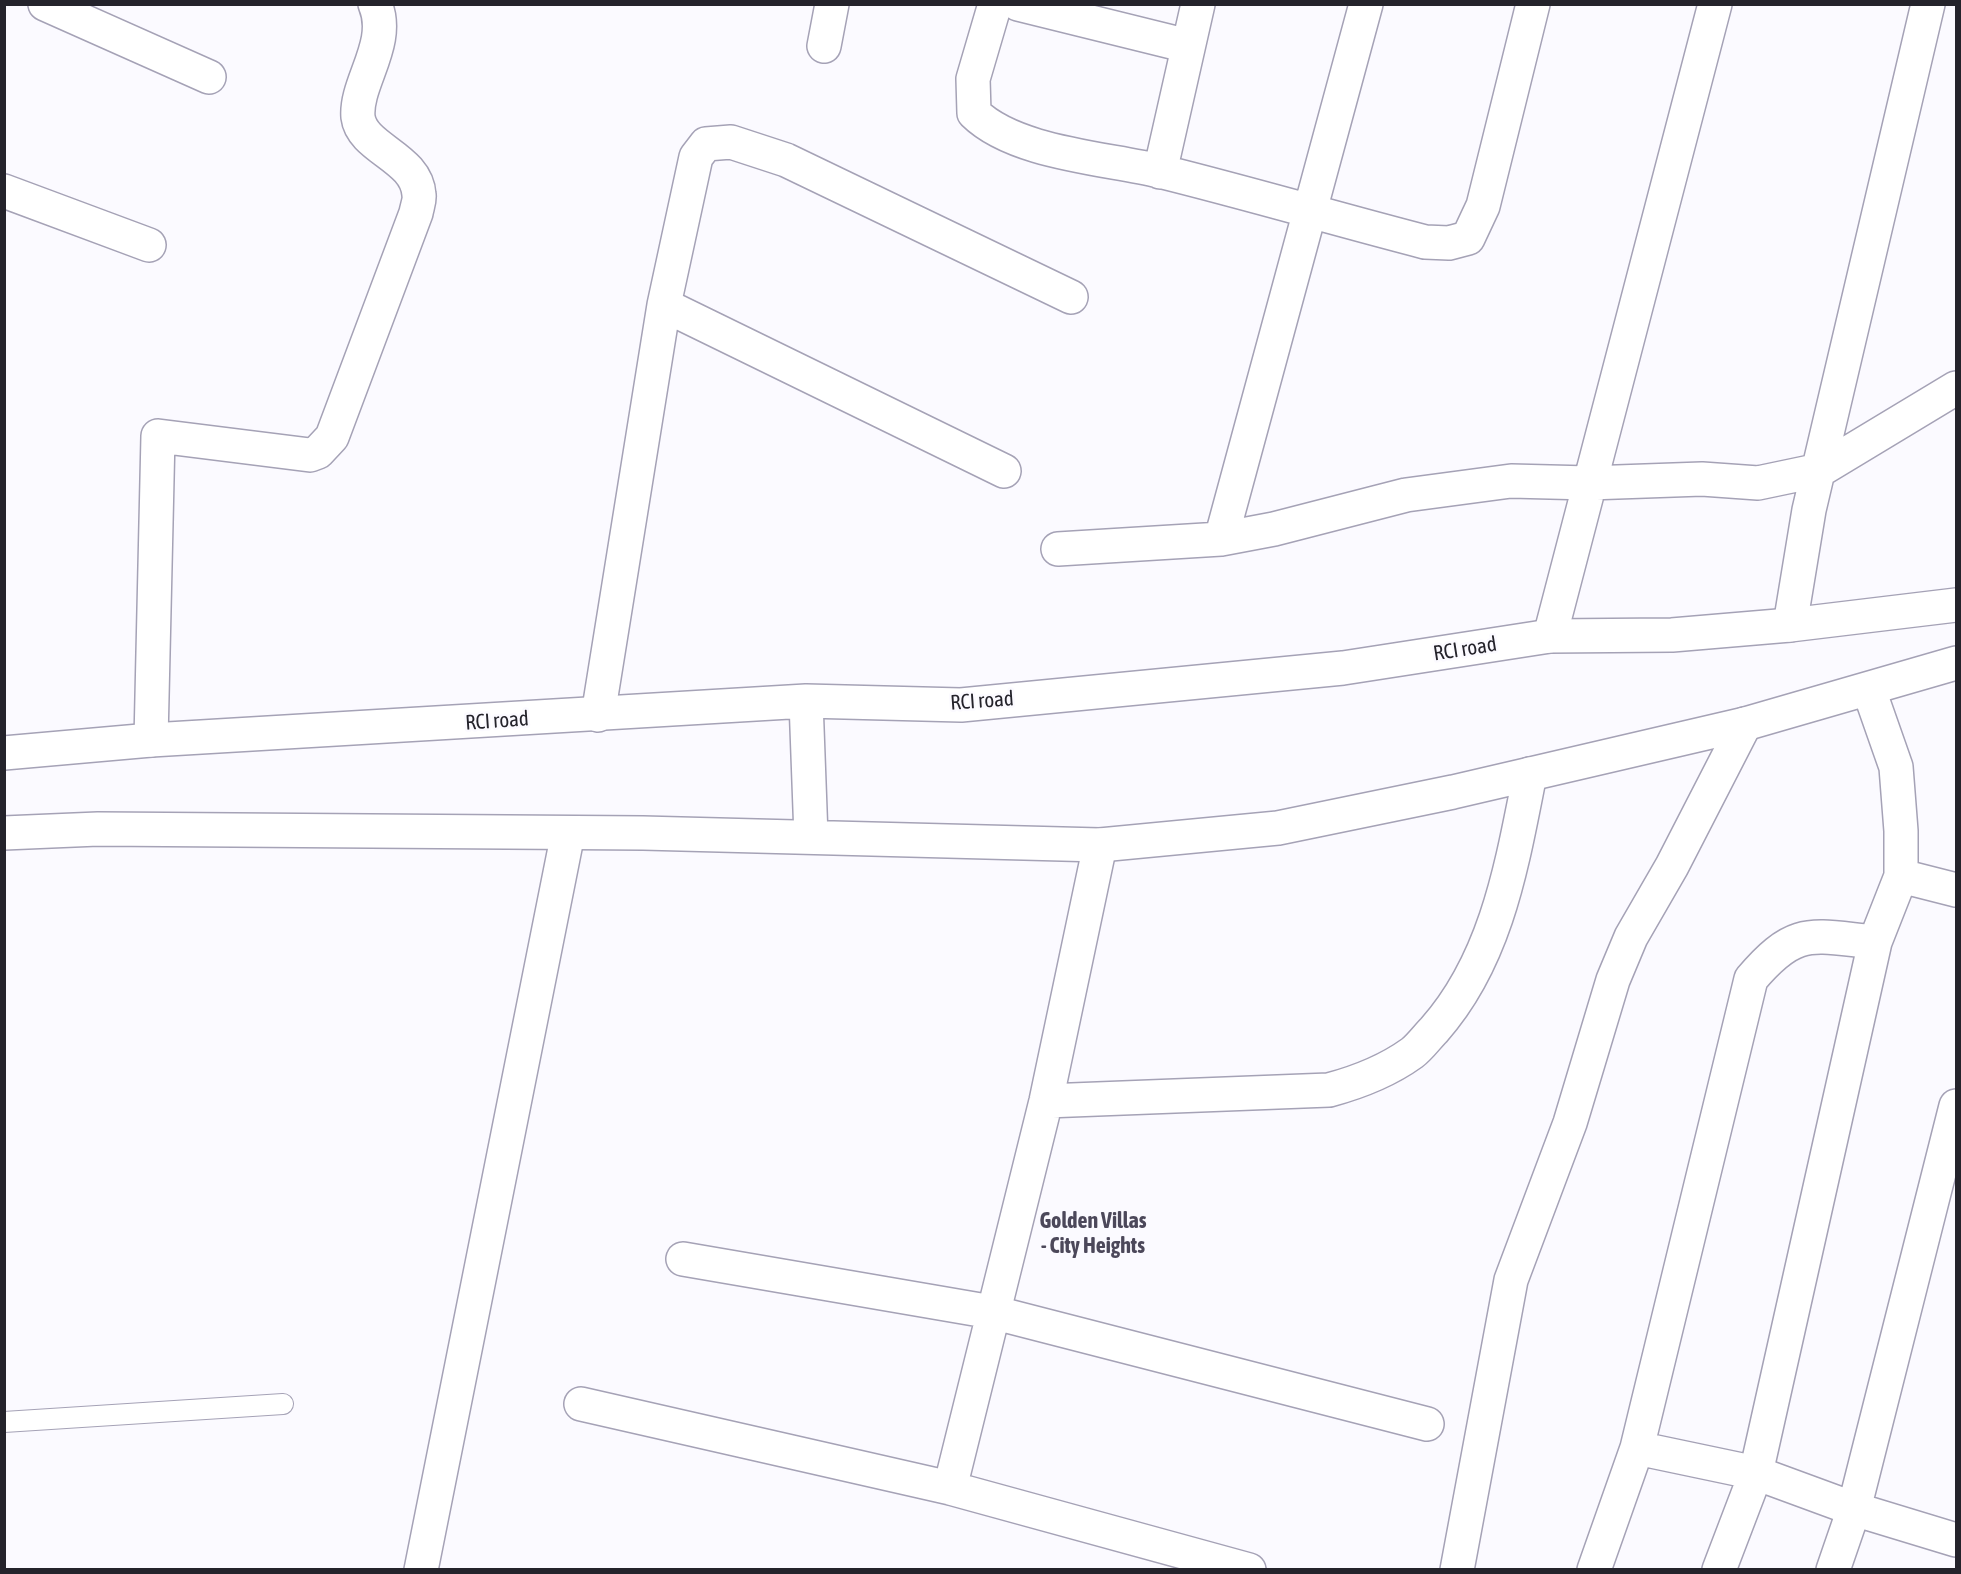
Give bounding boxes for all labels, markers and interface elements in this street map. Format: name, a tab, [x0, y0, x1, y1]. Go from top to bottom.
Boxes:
street label: RCI road	[1432, 632, 1498, 666]
street label: RCI road	[949, 686, 1015, 716]
street label: RCI road	[464, 706, 530, 736]
district label: Golden Villas - City Heights	[1039, 1208, 1147, 1260]

